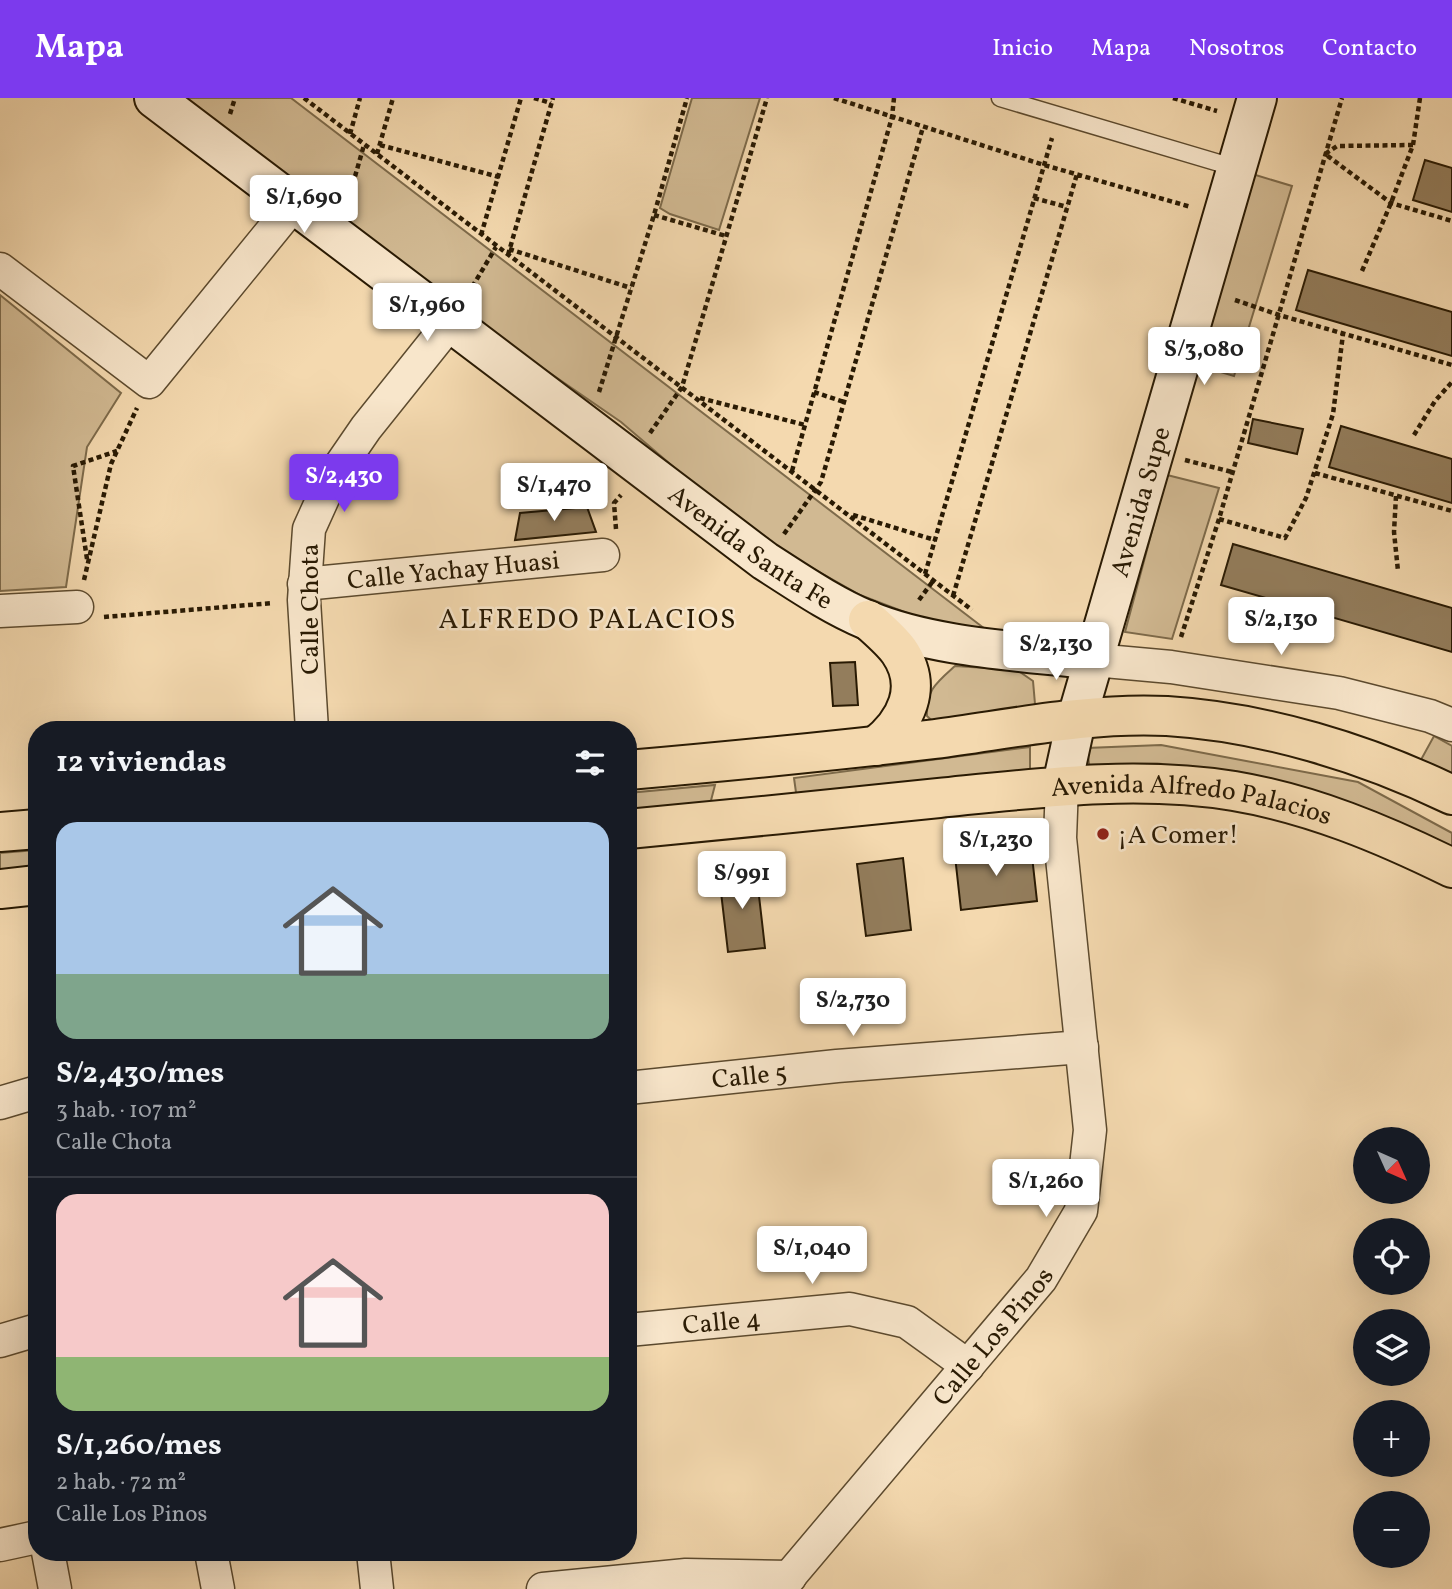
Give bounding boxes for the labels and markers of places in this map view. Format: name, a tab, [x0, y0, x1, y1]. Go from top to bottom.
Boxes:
pin: S/1,690	[239, 176, 369, 235]
pin: S/1,960	[362, 284, 492, 343]
pin: S/3,080	[1139, 328, 1269, 387]
pin: S/2,430	[279, 454, 409, 514]
pin: S/1,470	[489, 464, 619, 523]
pin: S/2,130	[1216, 598, 1346, 657]
pin: S/2,130	[991, 622, 1121, 682]
pin: S/1,230	[931, 818, 1061, 878]
place label: ¡A Comer!	[1117, 818, 1239, 854]
marker: ¡A Comer!	[1095, 826, 1111, 842]
pin: S/991	[693, 852, 791, 911]
pin: S/2,730	[788, 978, 918, 1038]
pin: S/1,260	[981, 1160, 1111, 1219]
pin: S/1,040	[747, 1226, 877, 1286]

